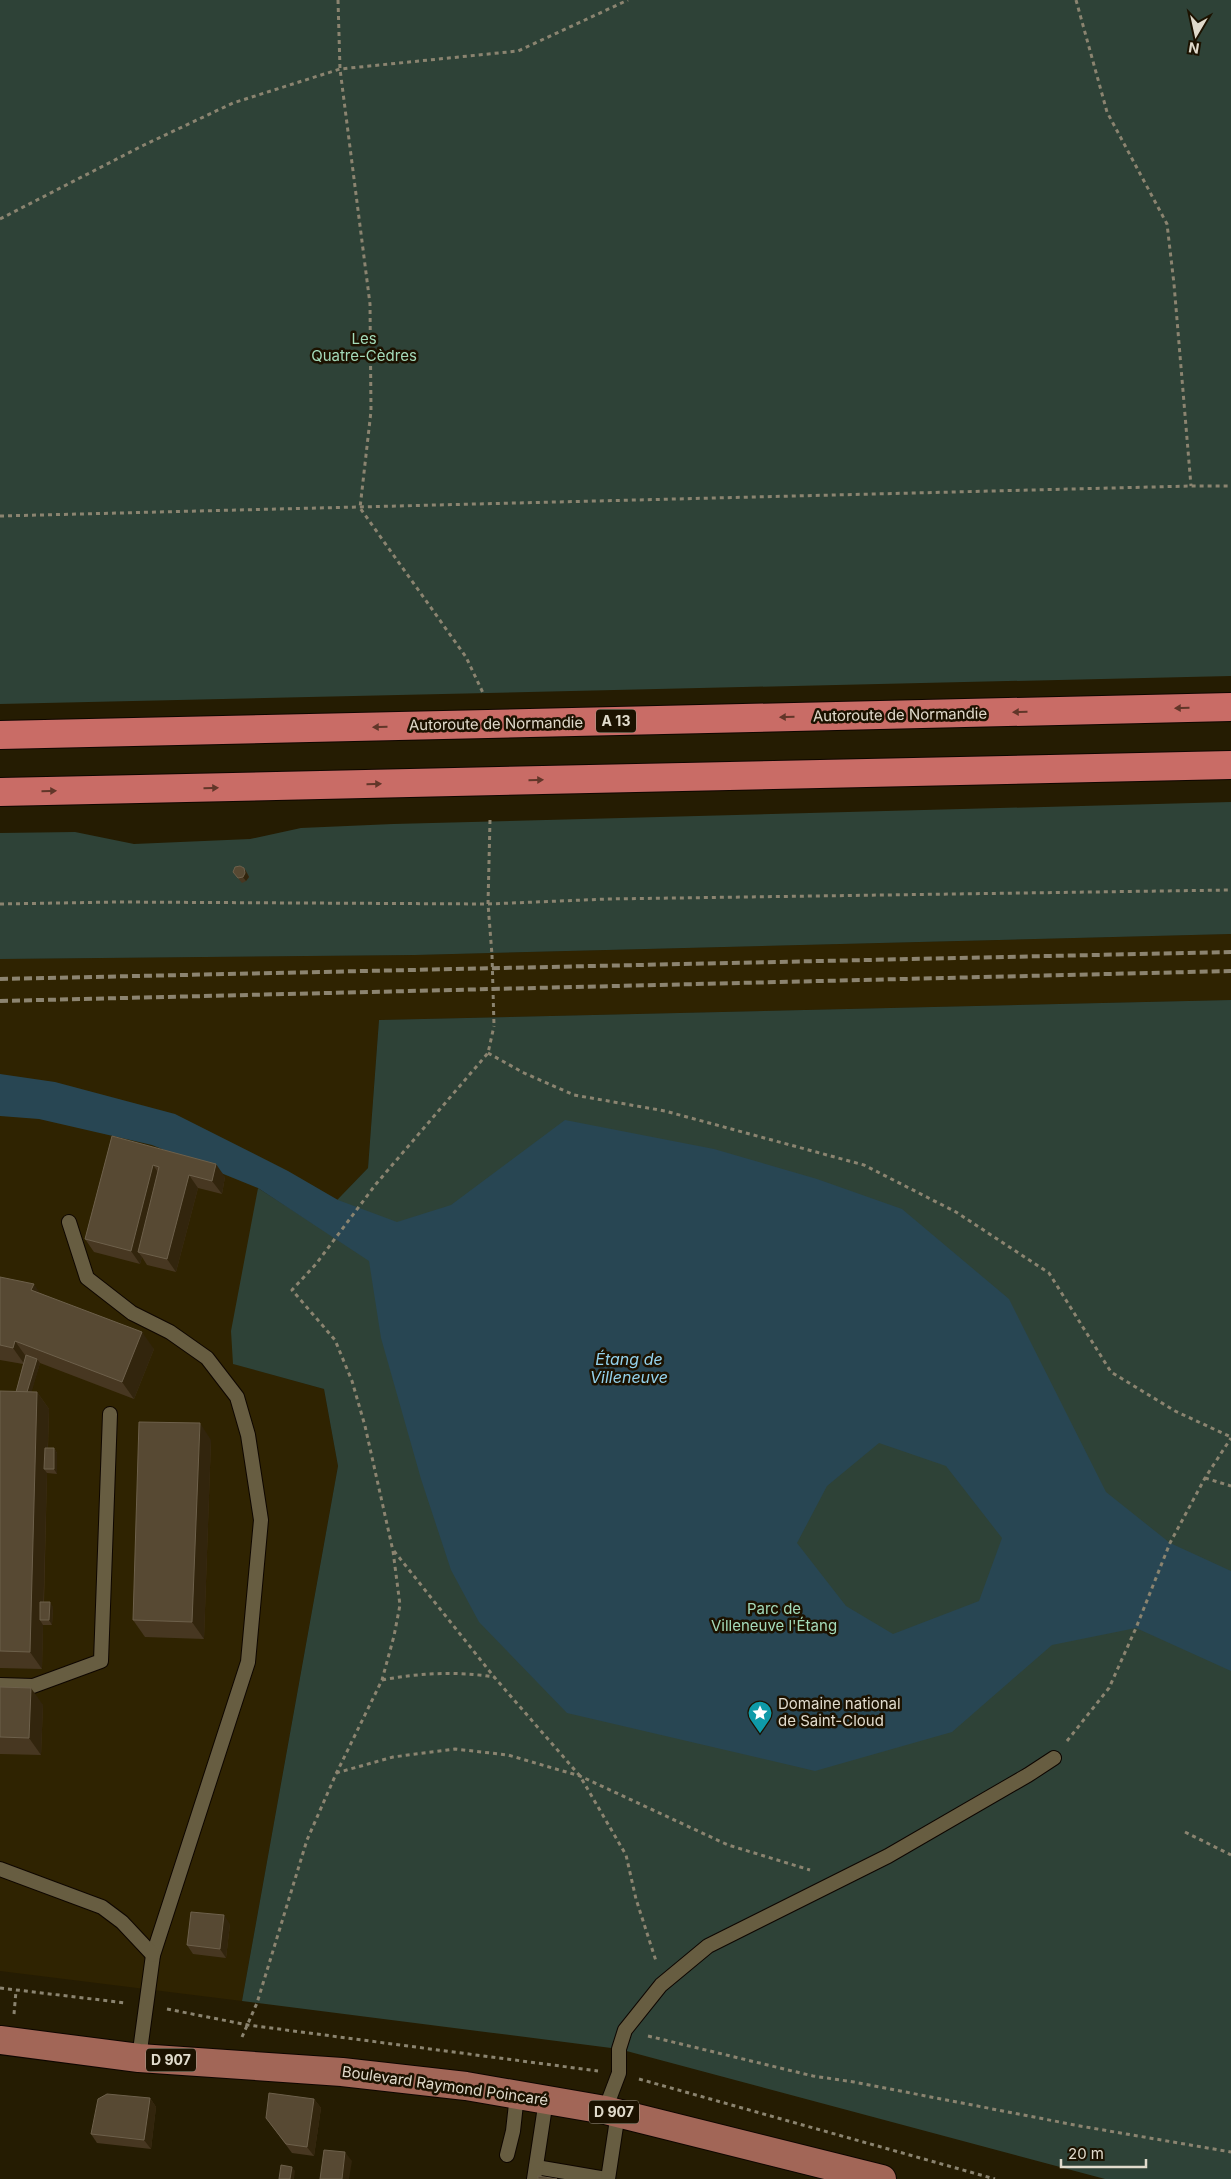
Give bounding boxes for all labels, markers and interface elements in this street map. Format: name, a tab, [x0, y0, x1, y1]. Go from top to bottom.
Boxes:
north arrow	[1171, 10, 1221, 60]
text: N	[1187, 39, 1200, 58]
park label: Les Quatre-Cèdres	[311, 329, 417, 365]
street label: Autoroute de Normandie	[813, 703, 987, 726]
one-way arrow	[1174, 704, 1190, 712]
one-way arrow	[1012, 708, 1028, 716]
road number: A 13	[596, 709, 636, 732]
street label: Autoroute de Normandie	[409, 712, 583, 735]
one-way arrow	[779, 713, 795, 721]
one-way arrow	[372, 723, 388, 731]
one-way arrow	[528, 776, 544, 784]
one-way arrow	[366, 780, 382, 788]
one-way arrow	[203, 783, 219, 791]
one-way arrow	[41, 787, 57, 795]
water label: Étang de Villeneuve	[590, 1349, 668, 1387]
park label: Parc de Villeneuve l'Étang	[711, 1599, 837, 1635]
place label: Domaine national de Saint-Cloud	[778, 1694, 901, 1730]
place icon: Domaine national de Saint-Cloud	[747, 1700, 773, 1734]
road number: D 907	[146, 2048, 196, 2072]
street label: Boulevard Raymond Poincaré	[341, 2062, 549, 2109]
road number: D 907	[589, 2100, 639, 2124]
scale bar	[1061, 2136, 1146, 2168]
text: 20 m	[1068, 2144, 1104, 2163]

